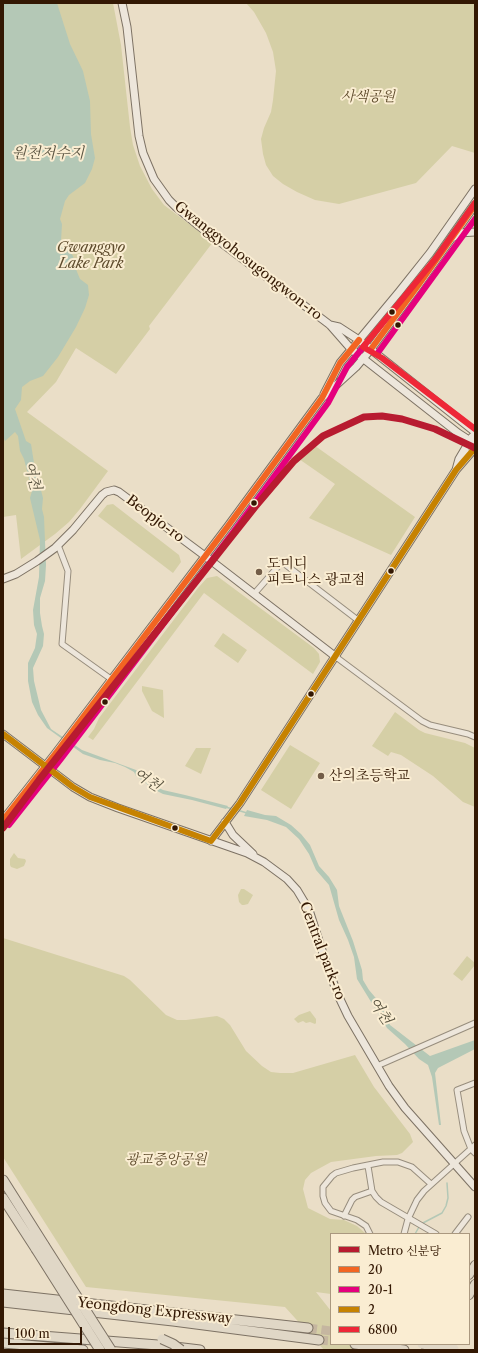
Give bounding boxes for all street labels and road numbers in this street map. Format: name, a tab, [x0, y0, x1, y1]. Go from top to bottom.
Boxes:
street label: Gwanggyohosugongwon-ro	[171, 198, 325, 324]
street label: Beopjo-ro	[123, 492, 187, 546]
street label: Central park-ro	[296, 900, 348, 1002]
street label: Yeongdong Expressway	[77, 1294, 233, 1328]

